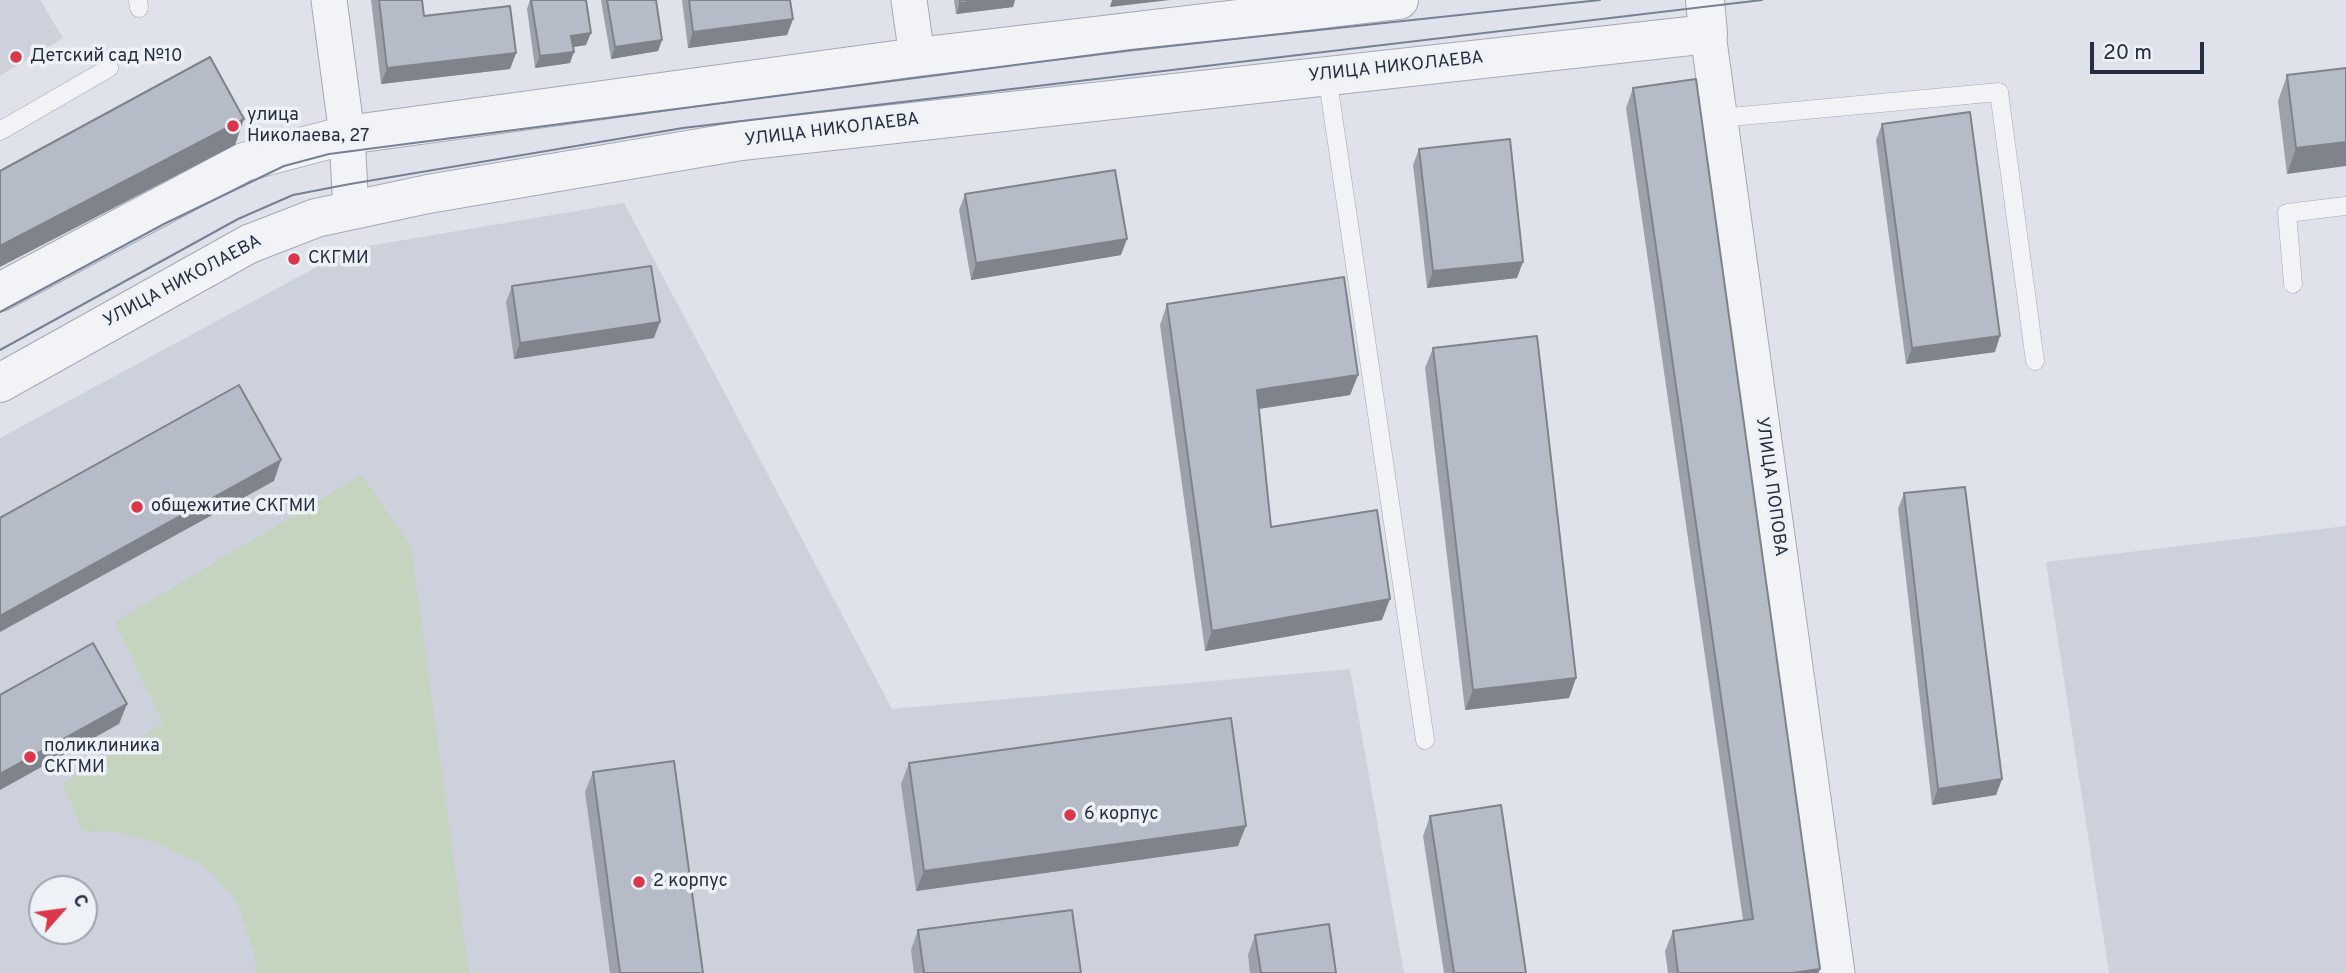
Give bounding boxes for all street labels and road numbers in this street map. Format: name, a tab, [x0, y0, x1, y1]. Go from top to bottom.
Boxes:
street label: УЛИЦА НИКОЛАЕВА	[1307, 48, 1485, 88]
street label: УЛИЦА НИКОЛАЕВА	[743, 110, 921, 152]
street label: УЛИЦА НИКОЛАЕВА	[100, 231, 266, 333]
street label: УЛИЦА ПОПОВА	[1750, 416, 1790, 558]

